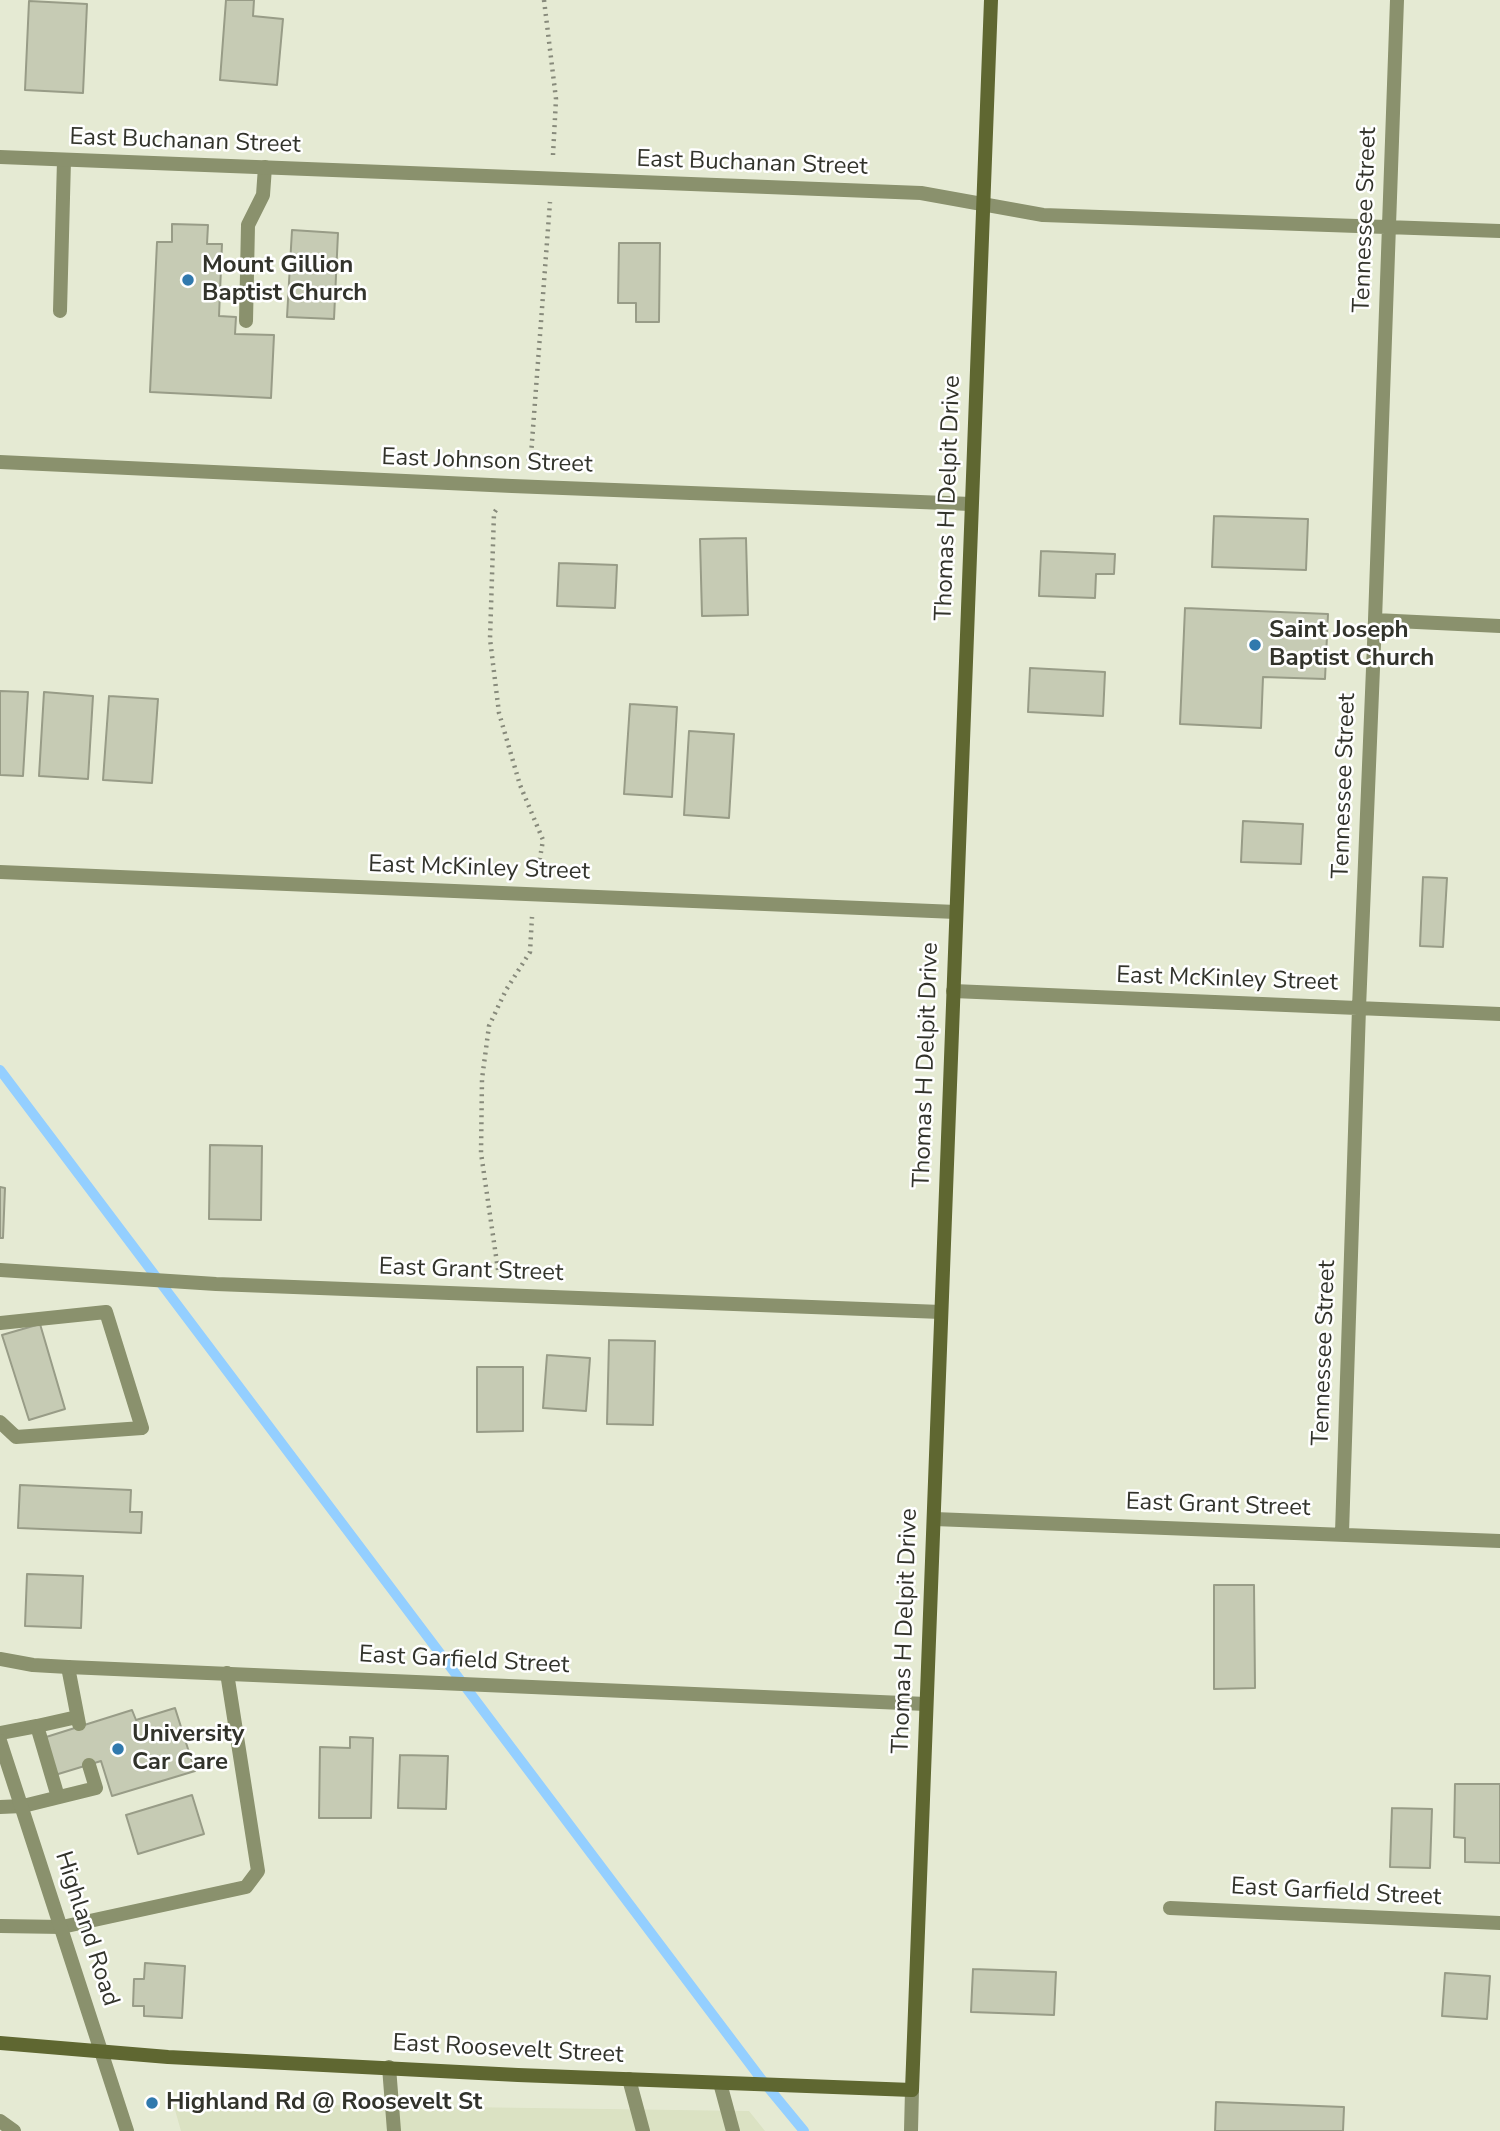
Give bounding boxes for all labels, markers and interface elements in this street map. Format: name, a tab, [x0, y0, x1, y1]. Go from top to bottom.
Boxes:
street label: East Buchanan Street	[69, 124, 301, 160]
street label: Tennessee Street	[1348, 127, 1384, 313]
street label: East Buchanan Street	[636, 146, 868, 182]
place label: Mount Gillion Baptist Church	[202, 252, 367, 308]
marker: Mount Gillion Baptist Church	[180, 272, 196, 288]
street label: Thomas H Delpit Drive	[930, 375, 968, 621]
street label: East Johnson Street	[381, 444, 593, 480]
place label: Saint Joseph Baptist Church	[1269, 617, 1434, 673]
marker: Saint Joseph Baptist Church	[1247, 637, 1263, 653]
street label: Tennessee Street	[1327, 693, 1363, 879]
street label: East McKinley Street	[368, 851, 590, 887]
street label: Thomas H Delpit Drive	[908, 942, 946, 1188]
street label: East McKinley Street	[1116, 962, 1338, 998]
street label: East Grant Street	[378, 1253, 564, 1289]
street label: Tennessee Street	[1307, 1260, 1343, 1446]
street label: East Grant Street	[1125, 1488, 1311, 1524]
street label: Thomas H Delpit Drive	[887, 1508, 925, 1754]
street label: East Garfield Street	[358, 1641, 570, 1681]
place label: University Car Care	[132, 1721, 244, 1777]
marker: University Car Care	[110, 1741, 126, 1757]
street label: Highland Road	[47, 1848, 125, 2010]
street label: East Garfield Street	[1230, 1873, 1442, 1913]
street label: East Roosevelt Street	[392, 2030, 624, 2070]
place label: Highland Rd @ Roosevelt St	[166, 2089, 482, 2117]
marker: Highland Rd @ Roosevelt St	[144, 2095, 160, 2111]

